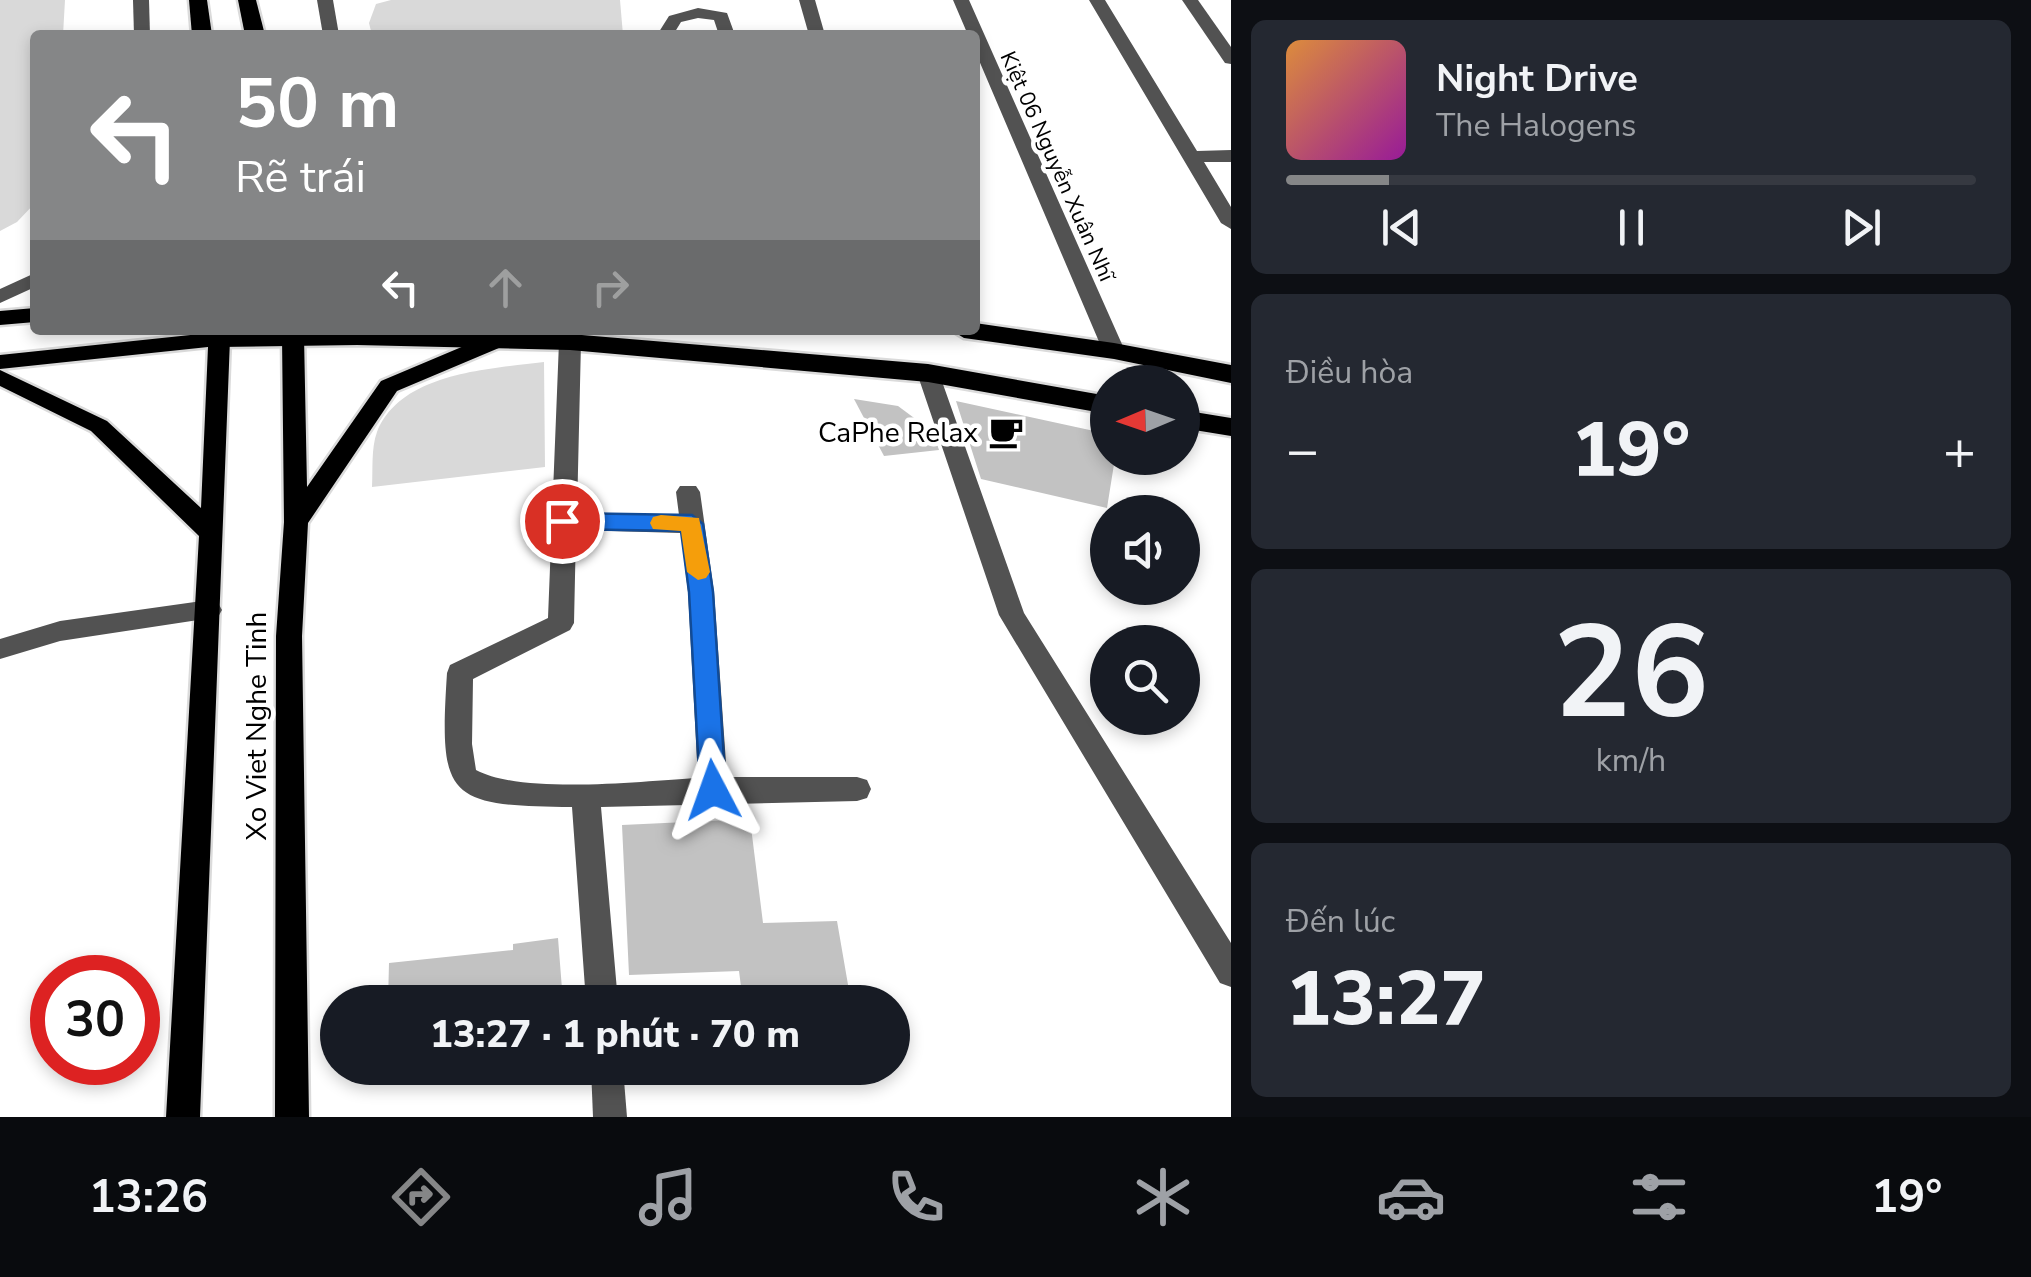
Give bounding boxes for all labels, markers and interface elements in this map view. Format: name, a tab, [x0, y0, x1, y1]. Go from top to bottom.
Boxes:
street label: Kiệt 06 Nguyễn Xuân Nhĩ	[993, 47, 1122, 288]
text: Night Drive	[1436, 53, 1638, 104]
text: 50 m	[235, 56, 399, 152]
icon: left	[70, 70, 200, 200]
text: The Halogens	[1436, 104, 1636, 147]
text: Rẽ trái	[235, 147, 366, 208]
icon: previous	[1374, 200, 1429, 255]
icon: pause	[1604, 200, 1659, 255]
icon: next	[1834, 200, 1889, 255]
icon: left	[373, 260, 428, 315]
icon: ahead	[478, 260, 533, 315]
icon: right	[583, 260, 638, 315]
text: Điều hòa	[1286, 351, 1413, 394]
north arrow	[1090, 365, 1200, 475]
map controls	[1090, 365, 1200, 735]
text: 19°	[1572, 399, 1690, 501]
cafe icon: CaPhe Relax	[987, 413, 1025, 451]
text: −	[1286, 413, 1319, 488]
text: +	[1943, 413, 1976, 488]
place label: CaPhe Relax	[818, 414, 978, 452]
pin	[520, 479, 605, 564]
icon: arrive	[535, 494, 590, 549]
button: sound	[1090, 495, 1200, 605]
text: 26	[1553, 585, 1709, 762]
street label: Xo Viet Nghe Tinh	[238, 612, 276, 840]
button: search	[1090, 625, 1200, 735]
position arrow	[661, 738, 765, 842]
text: km/h	[1596, 739, 1666, 782]
text: Đến lúc	[1286, 900, 1395, 943]
text: 13:27	[1286, 948, 1486, 1050]
speed limit sign: 30	[30, 955, 160, 1085]
text: 13:27 · 1 phút · 70 m	[430, 1009, 800, 1060]
icon: directions	[386, 1162, 456, 1232]
icon: music	[633, 1162, 703, 1232]
icon: phone	[881, 1162, 951, 1232]
icon: climate	[1128, 1162, 1198, 1232]
icon: car	[1376, 1162, 1446, 1232]
icon: filters	[1624, 1162, 1694, 1232]
text: 13:26	[89, 1167, 208, 1228]
text: 19°	[1871, 1167, 1942, 1228]

